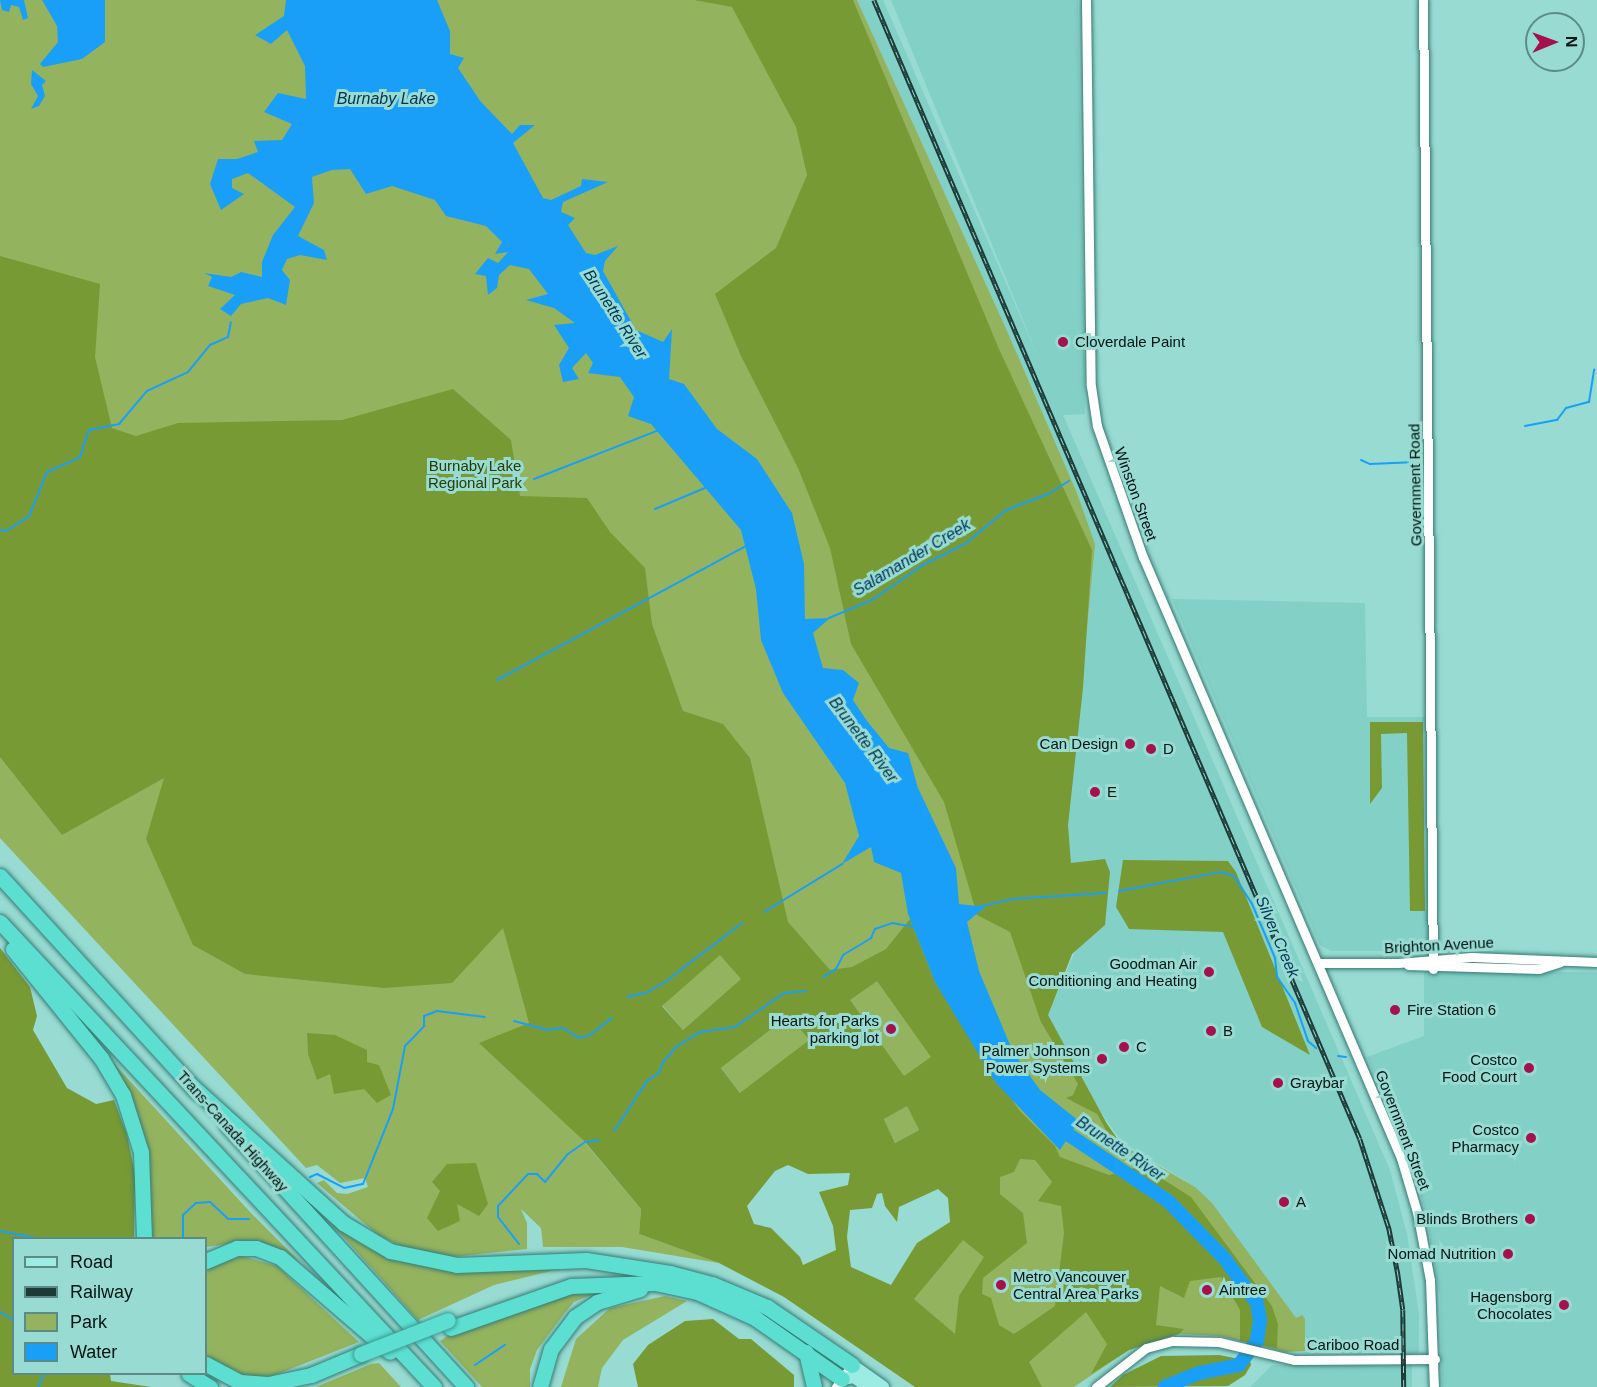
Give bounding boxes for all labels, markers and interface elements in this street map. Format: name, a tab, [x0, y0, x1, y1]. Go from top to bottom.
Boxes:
north arrow	[1525, 12, 1585, 72]
text: N	[1563, 36, 1580, 48]
water label: Burnaby Lake	[337, 89, 435, 109]
water label: Brunette River	[579, 266, 651, 362]
place label: Cloverdale Paint	[1075, 333, 1185, 351]
marker: Cloverdale Paint	[1056, 335, 1070, 349]
street label: Government Road	[1405, 424, 1425, 546]
street label: Winston Street	[1111, 445, 1161, 543]
park label: Burnaby Lake Regional Park	[428, 456, 522, 491]
water label: Salamander Creek	[850, 515, 974, 601]
water label: Brunette River	[825, 693, 901, 787]
place label: Can Design	[1040, 735, 1118, 753]
marker: Can Design	[1123, 737, 1137, 751]
place label: D	[1163, 740, 1174, 758]
marker: D	[1144, 742, 1158, 756]
place label: E	[1107, 783, 1117, 801]
marker: E	[1088, 785, 1102, 799]
water label: Silver Creek	[1251, 893, 1303, 981]
street label: Brighton Avenue	[1383, 933, 1495, 957]
place label: Goodman Air Conditioning and Heating	[1029, 954, 1197, 989]
marker: Goodman Air Conditioning and Heating	[1202, 965, 1216, 979]
place label: Fire Station 6	[1407, 1001, 1496, 1019]
marker: Fire Station 6	[1388, 1003, 1402, 1017]
place label: Hearts for Parks parking lot	[771, 1011, 879, 1046]
marker: Hearts for Parks parking lot	[884, 1022, 898, 1036]
place label: B	[1223, 1022, 1233, 1040]
marker: B	[1204, 1024, 1218, 1038]
place label: C	[1136, 1038, 1147, 1056]
marker: C	[1117, 1040, 1131, 1054]
place label: Palmer Johnson Power Systems	[982, 1041, 1090, 1076]
place label: Costco Food Court	[1442, 1050, 1517, 1085]
marker: Palmer Johnson Power Systems	[1095, 1052, 1109, 1066]
marker: Costco Food Court	[1522, 1061, 1536, 1075]
street label: Trans-Canada Highway	[174, 1067, 292, 1195]
street label: Government Street	[1372, 1068, 1434, 1192]
place label: Graybar	[1290, 1074, 1344, 1092]
marker: Graybar	[1271, 1076, 1285, 1090]
water label: Brunette River	[1072, 1112, 1168, 1186]
place label: Costco Pharmacy	[1451, 1120, 1519, 1155]
marker: Costco Pharmacy	[1524, 1131, 1538, 1145]
place label: A	[1296, 1193, 1306, 1211]
marker: A	[1277, 1195, 1291, 1209]
place label: Blinds Brothers	[1416, 1210, 1518, 1228]
marker: Blinds Brothers	[1523, 1212, 1537, 1226]
legend	[12, 1237, 207, 1375]
place label: Nomad Nutrition	[1388, 1245, 1496, 1263]
marker: Nomad Nutrition	[1501, 1247, 1515, 1261]
text: Road	[70, 1252, 113, 1272]
place label: Metro Vancouver Central Area Parks	[1013, 1267, 1140, 1302]
marker: Metro Vancouver Central Area Parks	[994, 1278, 1008, 1292]
place label: Aintree	[1219, 1281, 1267, 1299]
text: Railway	[70, 1282, 133, 1302]
marker: Aintree	[1200, 1283, 1214, 1297]
place label: Hagensborg Chocolates	[1470, 1287, 1552, 1322]
marker: Hagensborg Chocolates	[1557, 1298, 1571, 1312]
text: Park	[70, 1312, 107, 1332]
street label: Cariboo Road	[1307, 1336, 1399, 1354]
text: Water	[70, 1342, 117, 1362]

